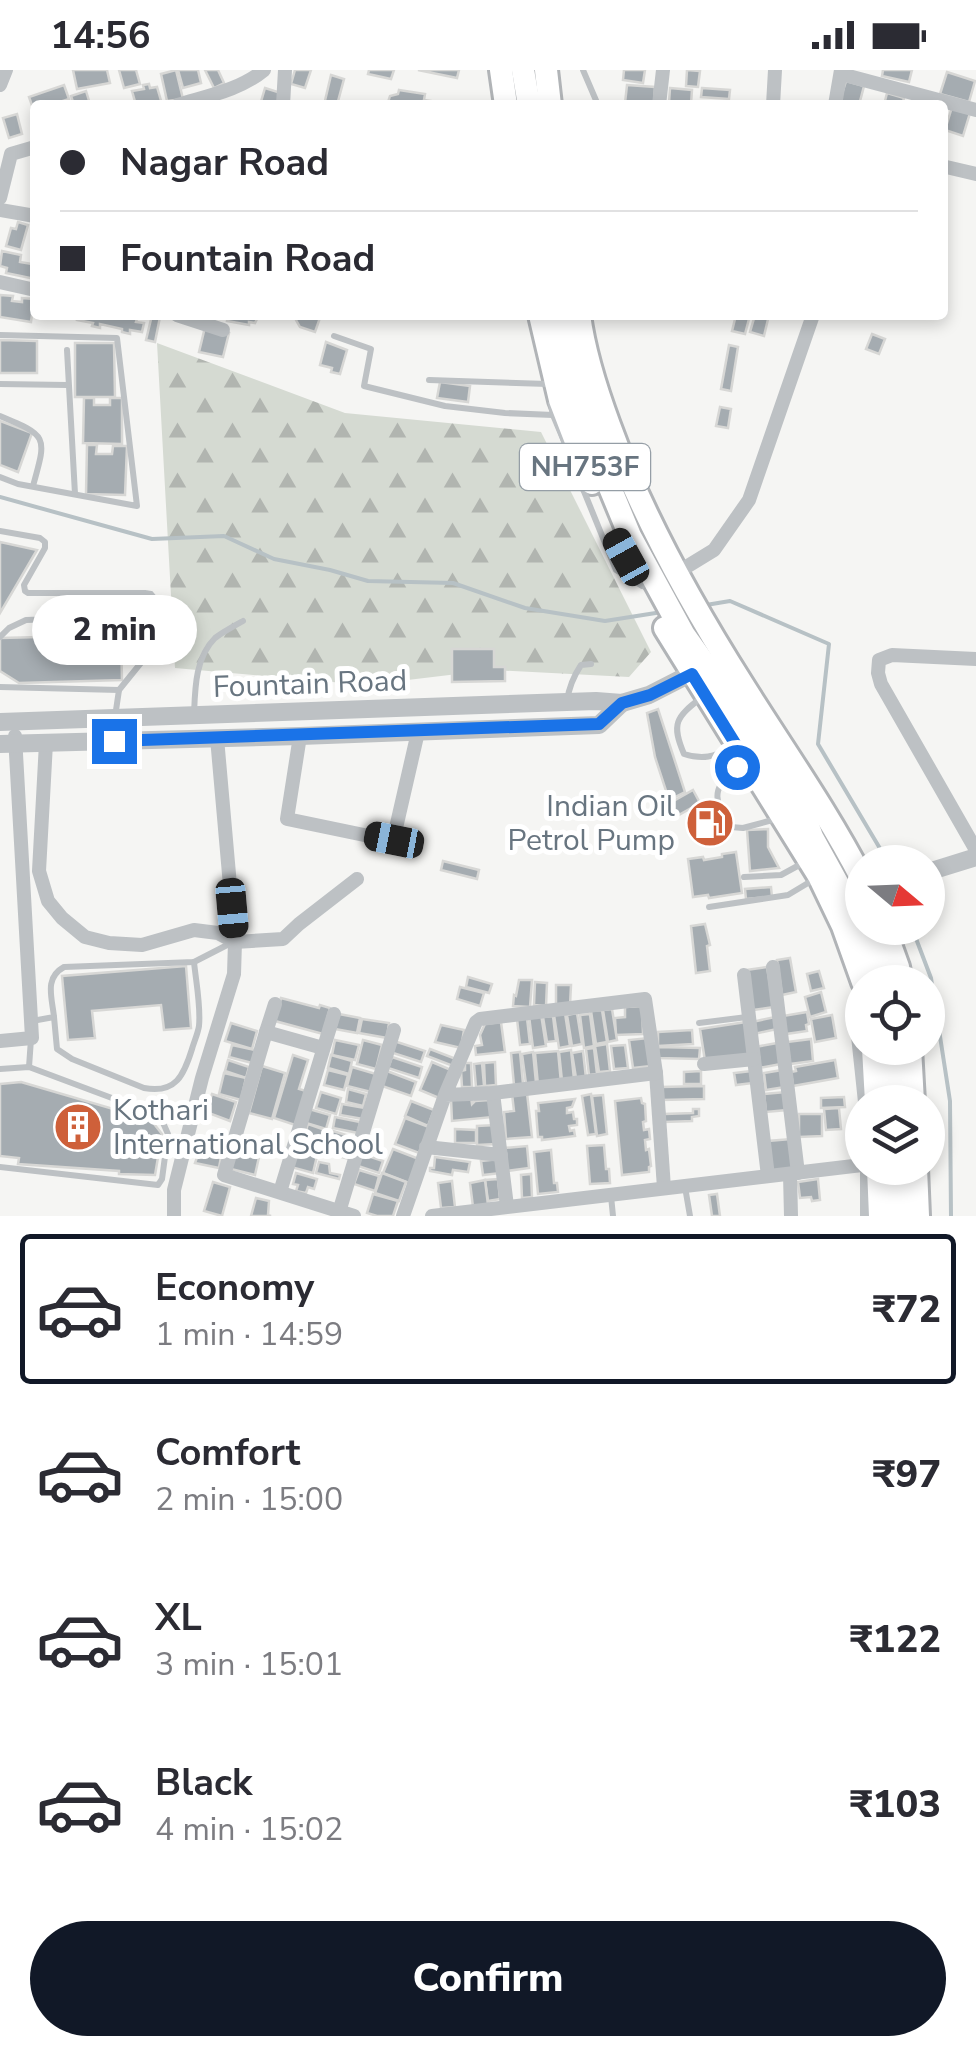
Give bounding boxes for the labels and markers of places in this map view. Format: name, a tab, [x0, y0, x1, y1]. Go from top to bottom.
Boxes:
place label: Indian Oil Petrol Pump	[508, 786, 675, 861]
fuel station icon: Indian Oil Petrol Pump	[684, 797, 736, 849]
place label: Kothari International School	[113, 1090, 383, 1165]
building icon: Kothari International School	[52, 1101, 104, 1153]

